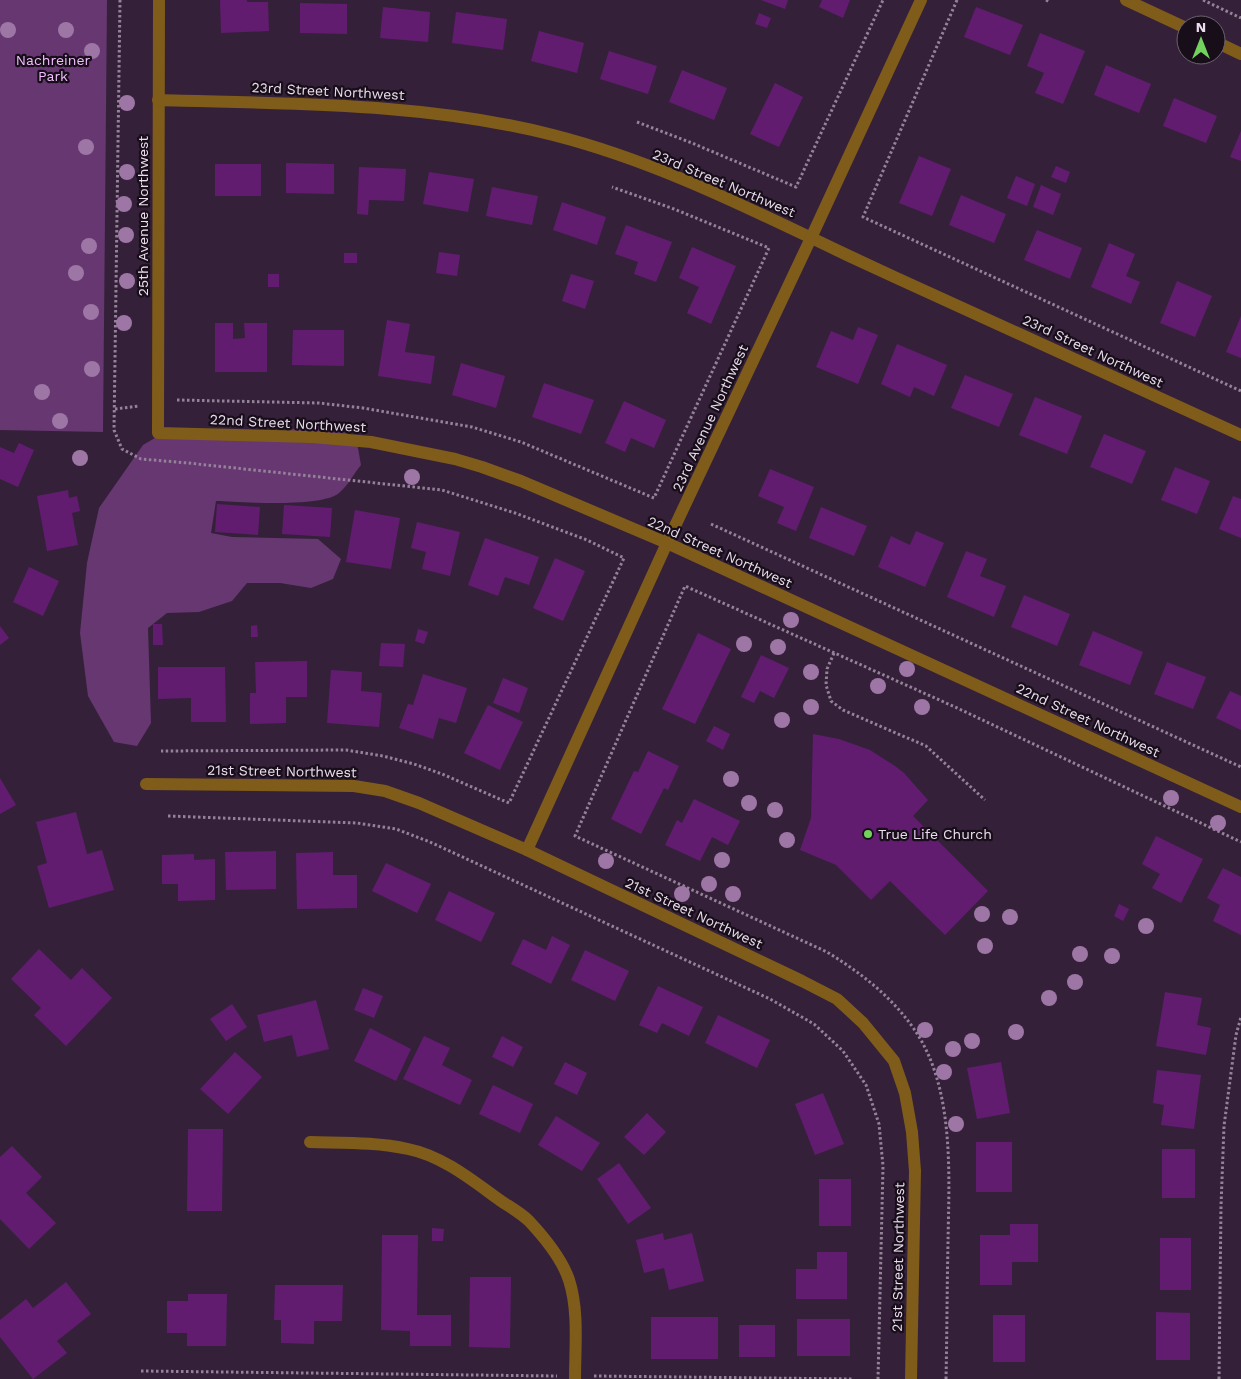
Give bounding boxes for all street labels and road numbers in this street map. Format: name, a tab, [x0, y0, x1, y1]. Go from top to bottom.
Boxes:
street label: 23rd Street Northwest	[251, 79, 405, 103]
street label: 25th Avenue Northwest	[135, 136, 151, 296]
street label: 23rd Street Northwest	[650, 146, 798, 220]
street label: 23rd Street Northwest	[1020, 311, 1166, 391]
street label: 23rd Avenue Northwest	[669, 342, 751, 494]
street label: 22nd Street Northwest	[209, 411, 367, 435]
street label: 22nd Street Northwest	[645, 513, 795, 591]
street label: 22nd Street Northwest	[1014, 680, 1162, 760]
street label: 21st Street Northwest	[207, 762, 357, 780]
street label: 21st Street Northwest	[623, 874, 765, 952]
street label: 21st Street Northwest	[889, 1182, 907, 1332]

